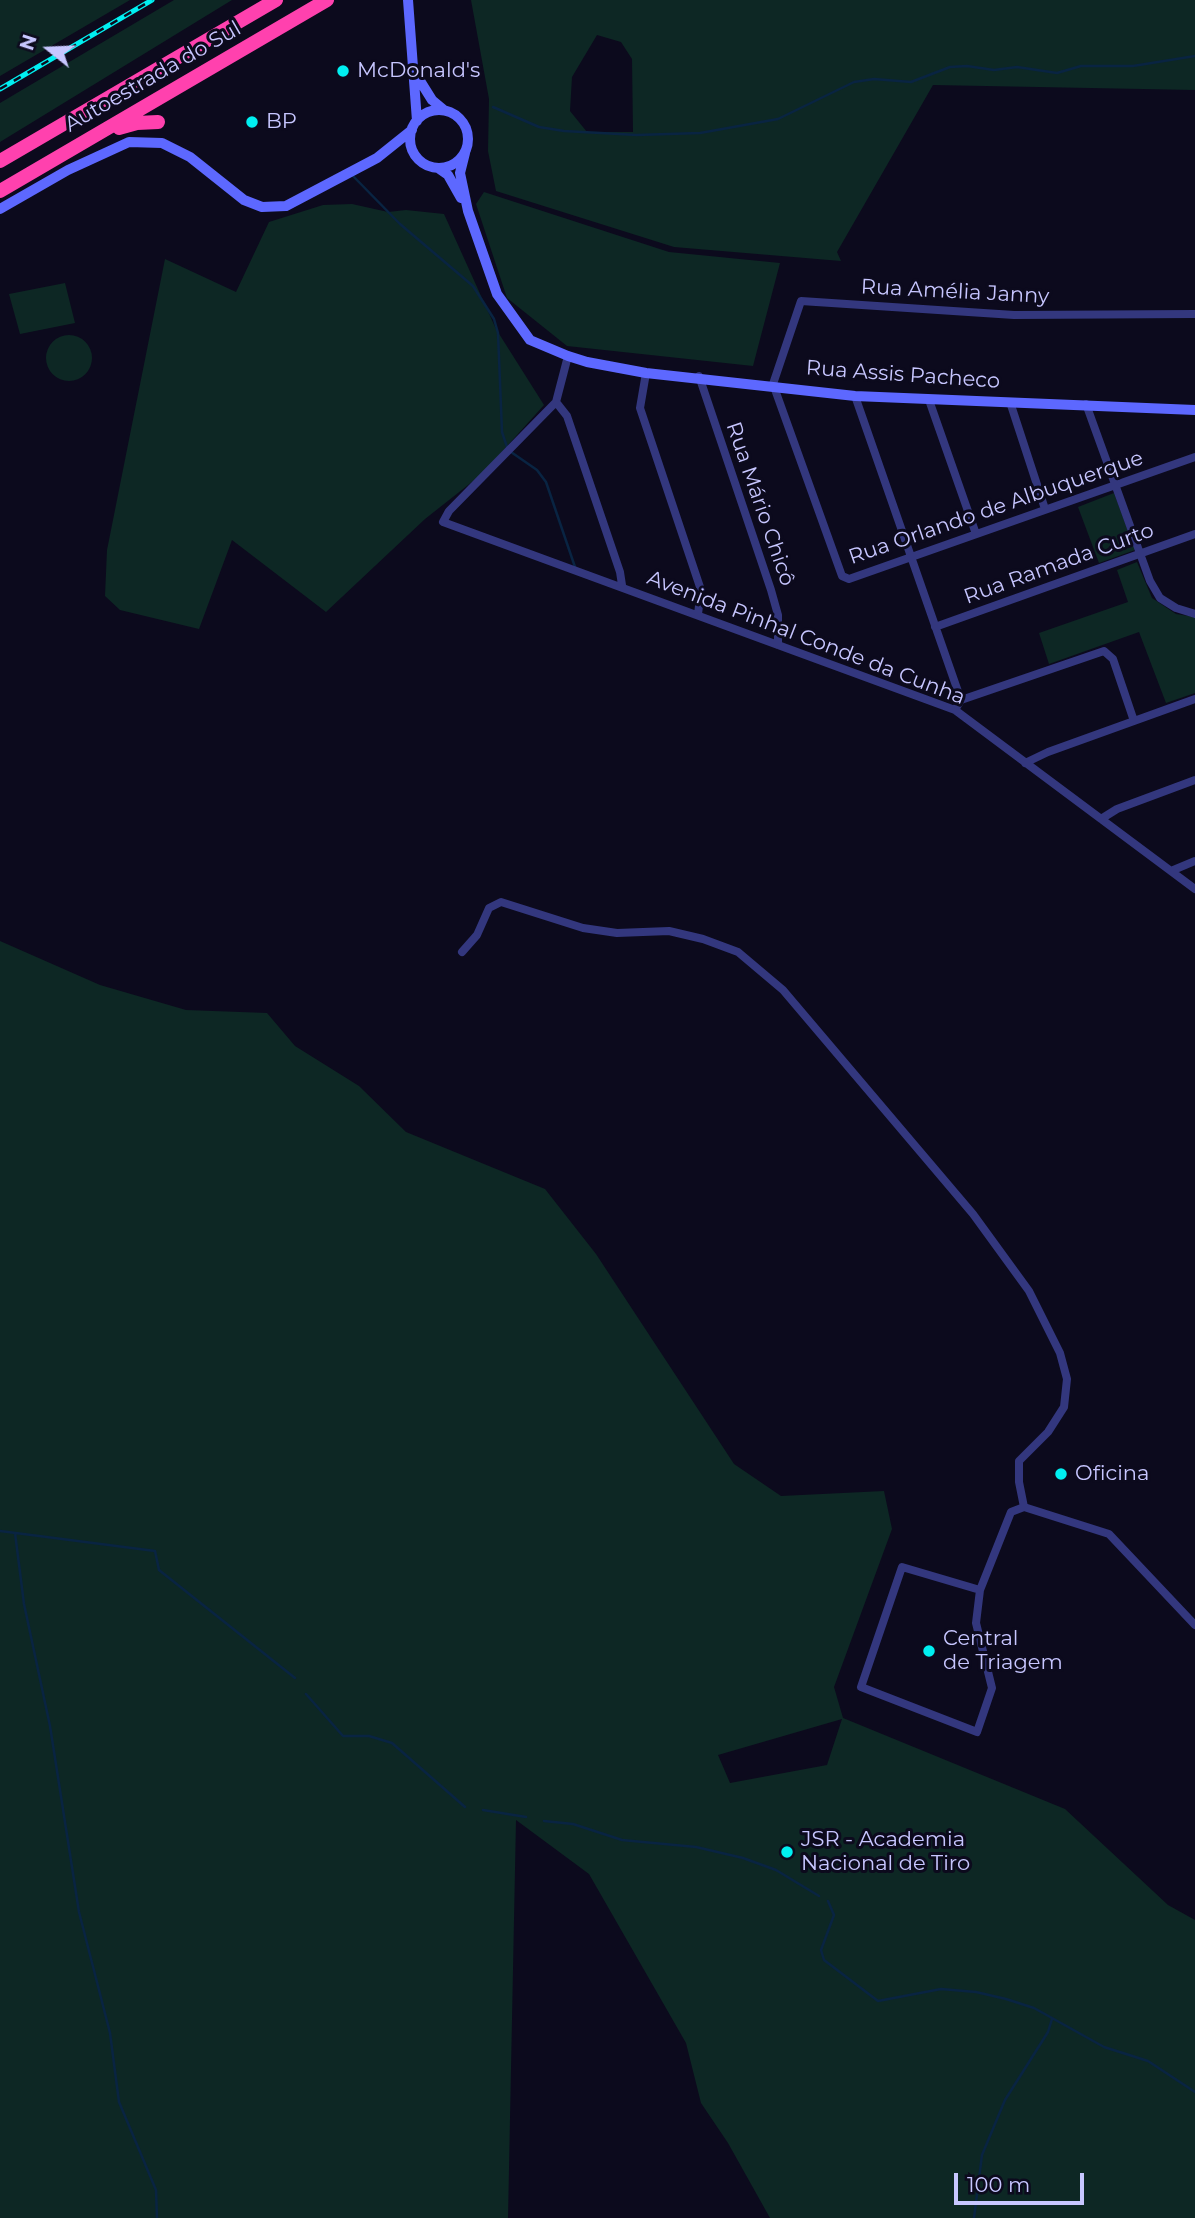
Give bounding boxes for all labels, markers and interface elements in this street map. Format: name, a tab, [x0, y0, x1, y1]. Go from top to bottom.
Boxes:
north arrow	[14, 14, 84, 84]
street label: Autoestrada do Sul	[60, 16, 246, 138]
text: N	[15, 32, 42, 53]
place label: McDonald's	[357, 58, 480, 84]
marker: McDonald's	[335, 63, 351, 79]
place label: BP	[266, 109, 297, 135]
marker: BP	[244, 114, 260, 130]
street label: Rua Amélia Janny	[860, 274, 1050, 310]
street label: Rua Assis Pacheco	[805, 356, 1001, 394]
street label: Rua Mário Chicô	[720, 419, 800, 589]
street label: Rua Orlando de Albuquerque	[845, 446, 1147, 570]
street label: Rua Ramada Curto	[961, 518, 1157, 610]
street label: Avenida Pinhal Conde da Cunha	[643, 566, 969, 710]
place label: Oficina	[1075, 1461, 1149, 1487]
marker: Oficina	[1053, 1466, 1069, 1482]
place label: Central de Triagem	[943, 1626, 1063, 1676]
marker: Central de Triagem	[921, 1643, 937, 1659]
place label: JSR - Academia Nacional de Tiro	[801, 1827, 970, 1877]
marker: JSR - Academia Nacional de Tiro	[779, 1844, 795, 1860]
scale bar	[957, 2158, 1086, 2202]
text: 100 m	[967, 2172, 1030, 2197]

